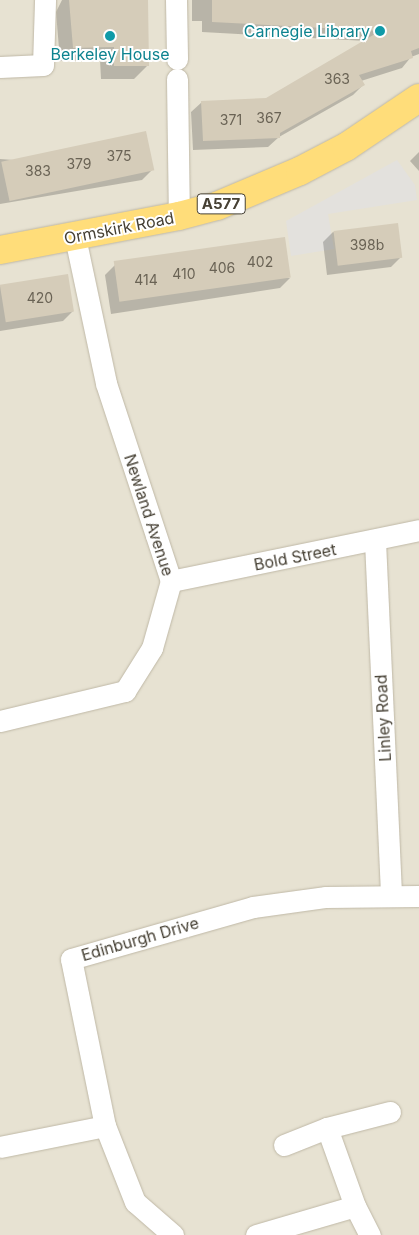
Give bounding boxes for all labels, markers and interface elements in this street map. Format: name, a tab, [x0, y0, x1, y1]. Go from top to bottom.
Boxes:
place label: Carnegie Library	[244, 21, 370, 41]
marker: Carnegie Library	[374, 25, 386, 37]
marker: Berkeley House	[104, 30, 116, 42]
place label: Berkeley House	[51, 44, 169, 64]
house number: 363	[324, 71, 350, 87]
house number: 367	[256, 110, 282, 126]
house number: 371	[220, 112, 242, 128]
house number: 375	[107, 148, 131, 164]
house number: 379	[66, 156, 92, 172]
house number: 383	[25, 163, 51, 179]
road number: A577	[196, 192, 246, 216]
street label: Ormskirk Road	[62, 208, 176, 248]
house number: 398b	[350, 237, 384, 253]
house number: 402	[247, 254, 273, 270]
house number: 406	[209, 260, 235, 276]
house number: 410	[172, 266, 196, 282]
house number: 414	[134, 272, 158, 288]
house number: 420	[27, 290, 53, 306]
street label: Newland Avenue	[120, 452, 178, 578]
street label: Bold Street	[252, 540, 338, 574]
street label: Linley Road	[371, 674, 395, 762]
street label: Edinburgh Drive	[79, 913, 201, 965]

